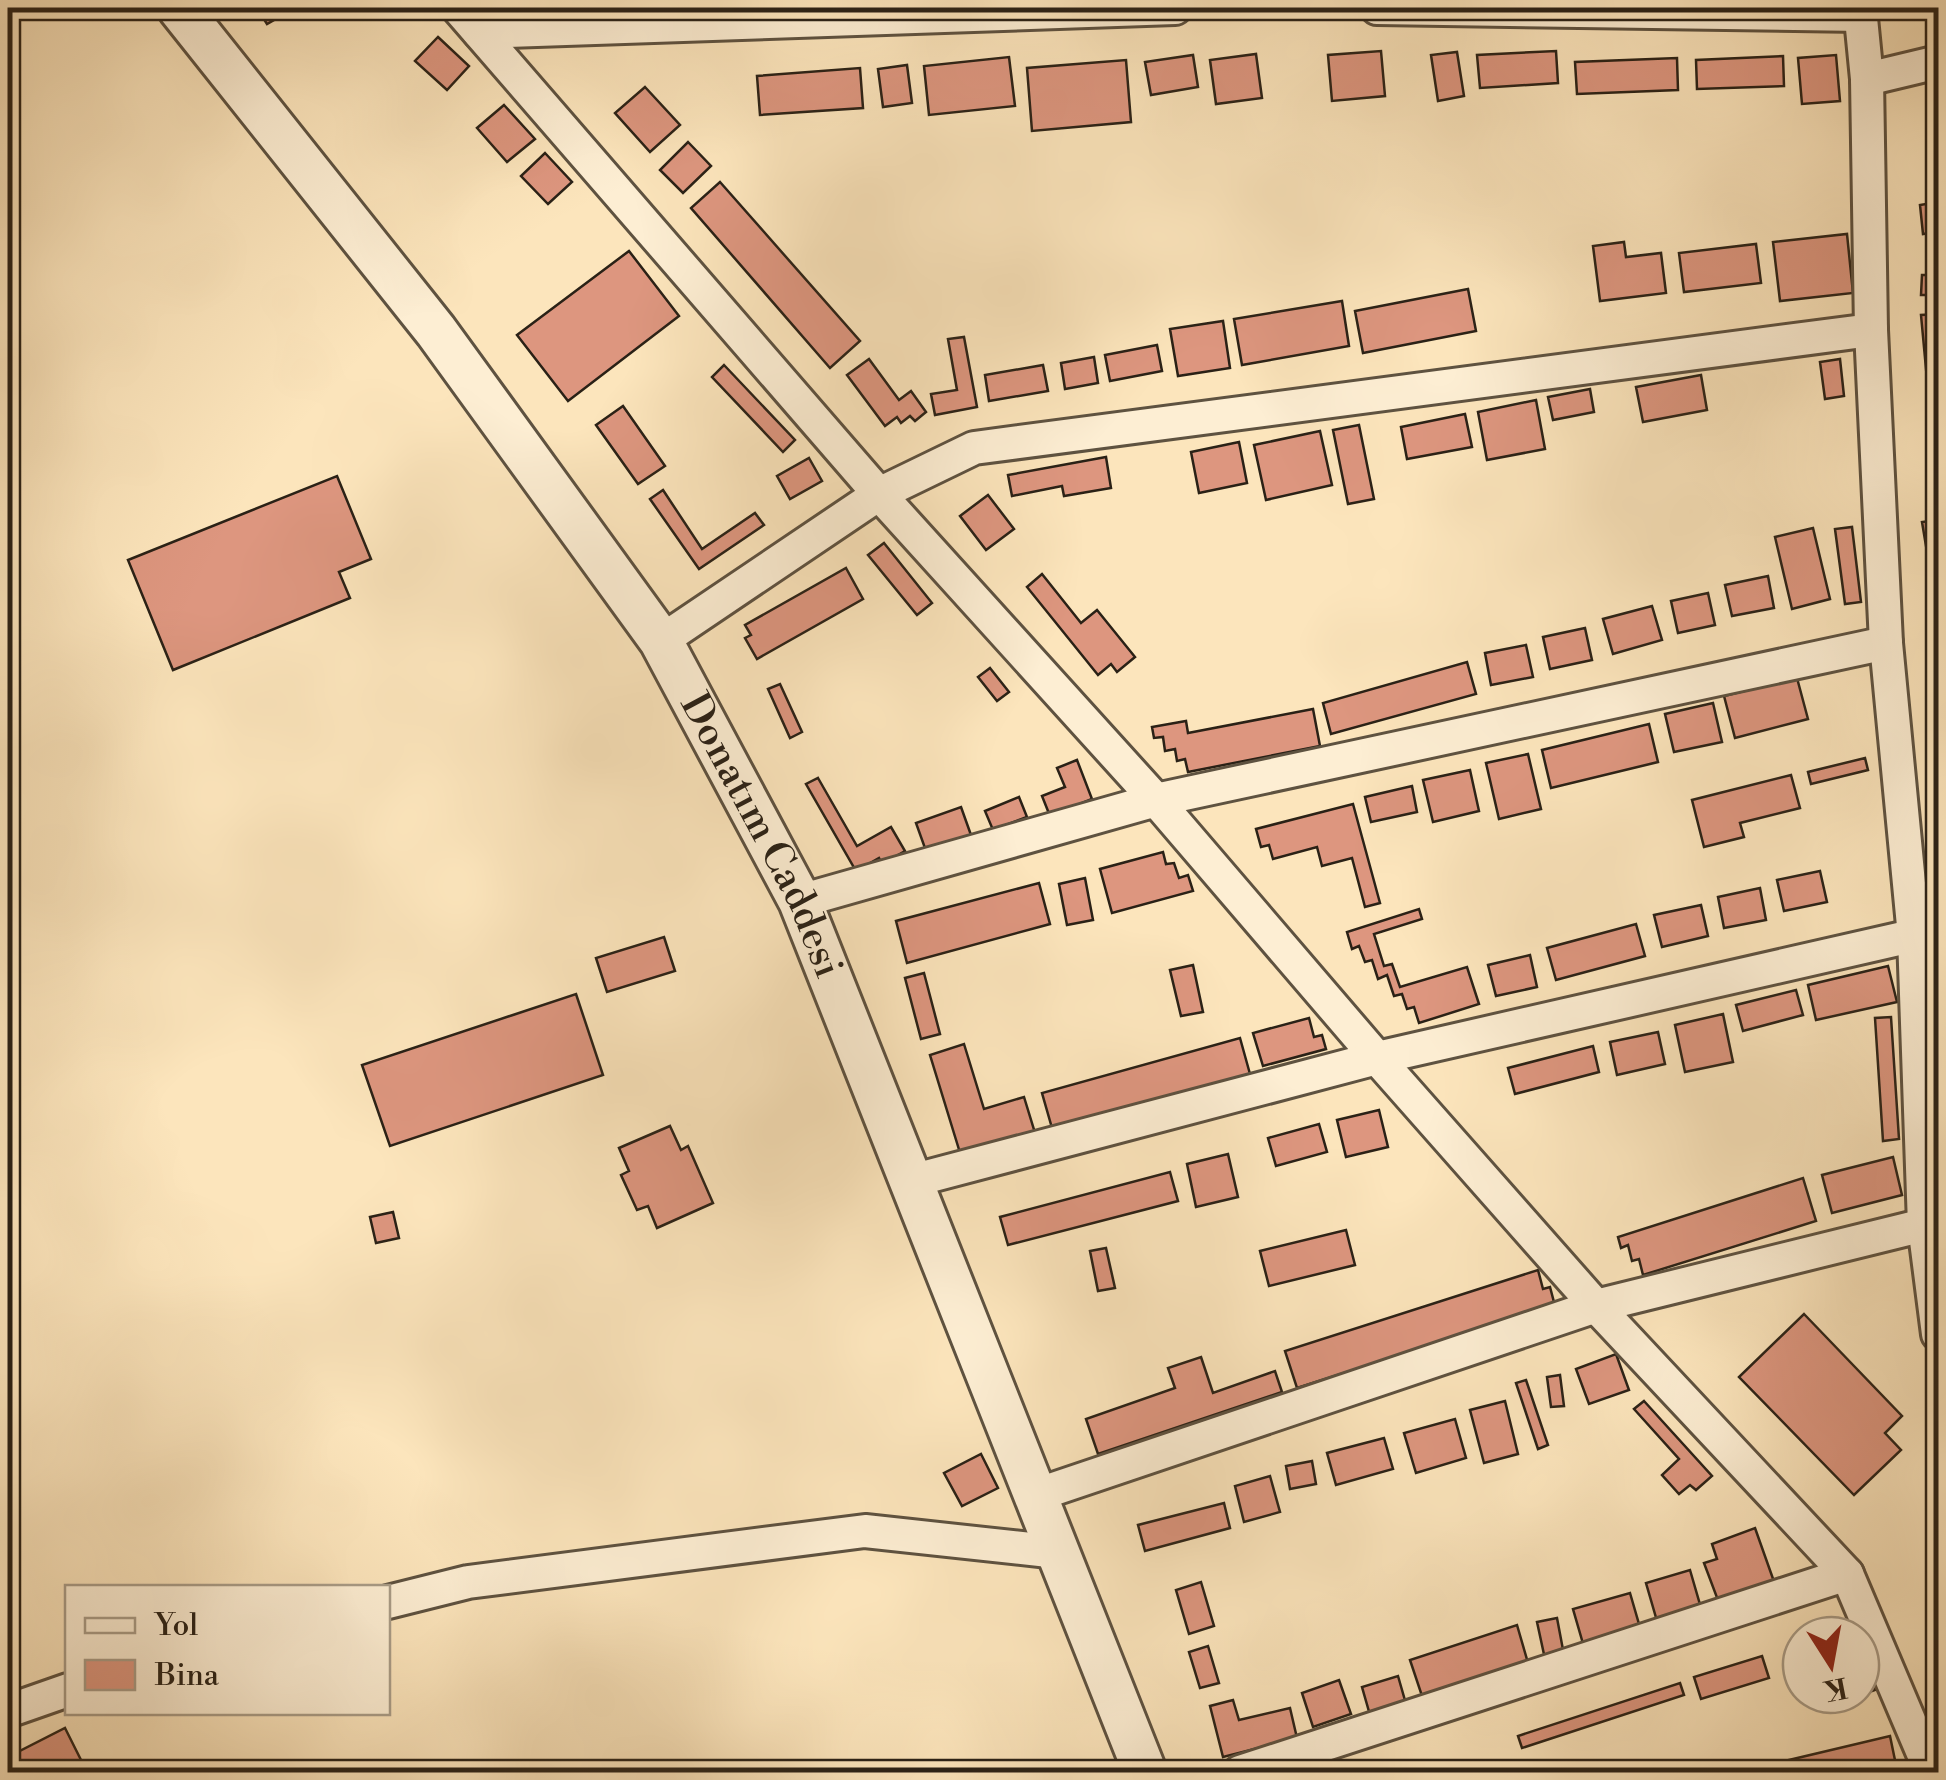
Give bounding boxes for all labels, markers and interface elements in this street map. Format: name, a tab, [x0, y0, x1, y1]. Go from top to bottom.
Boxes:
street label: Donatım Caddesi	[669, 685, 853, 985]
legend	[65, 1585, 390, 1715]
text: Yol	[153, 1607, 198, 1645]
north arrow	[1781, 1615, 1881, 1715]
text: Bina	[154, 1657, 220, 1695]
text: K	[1820, 1669, 1850, 1708]

